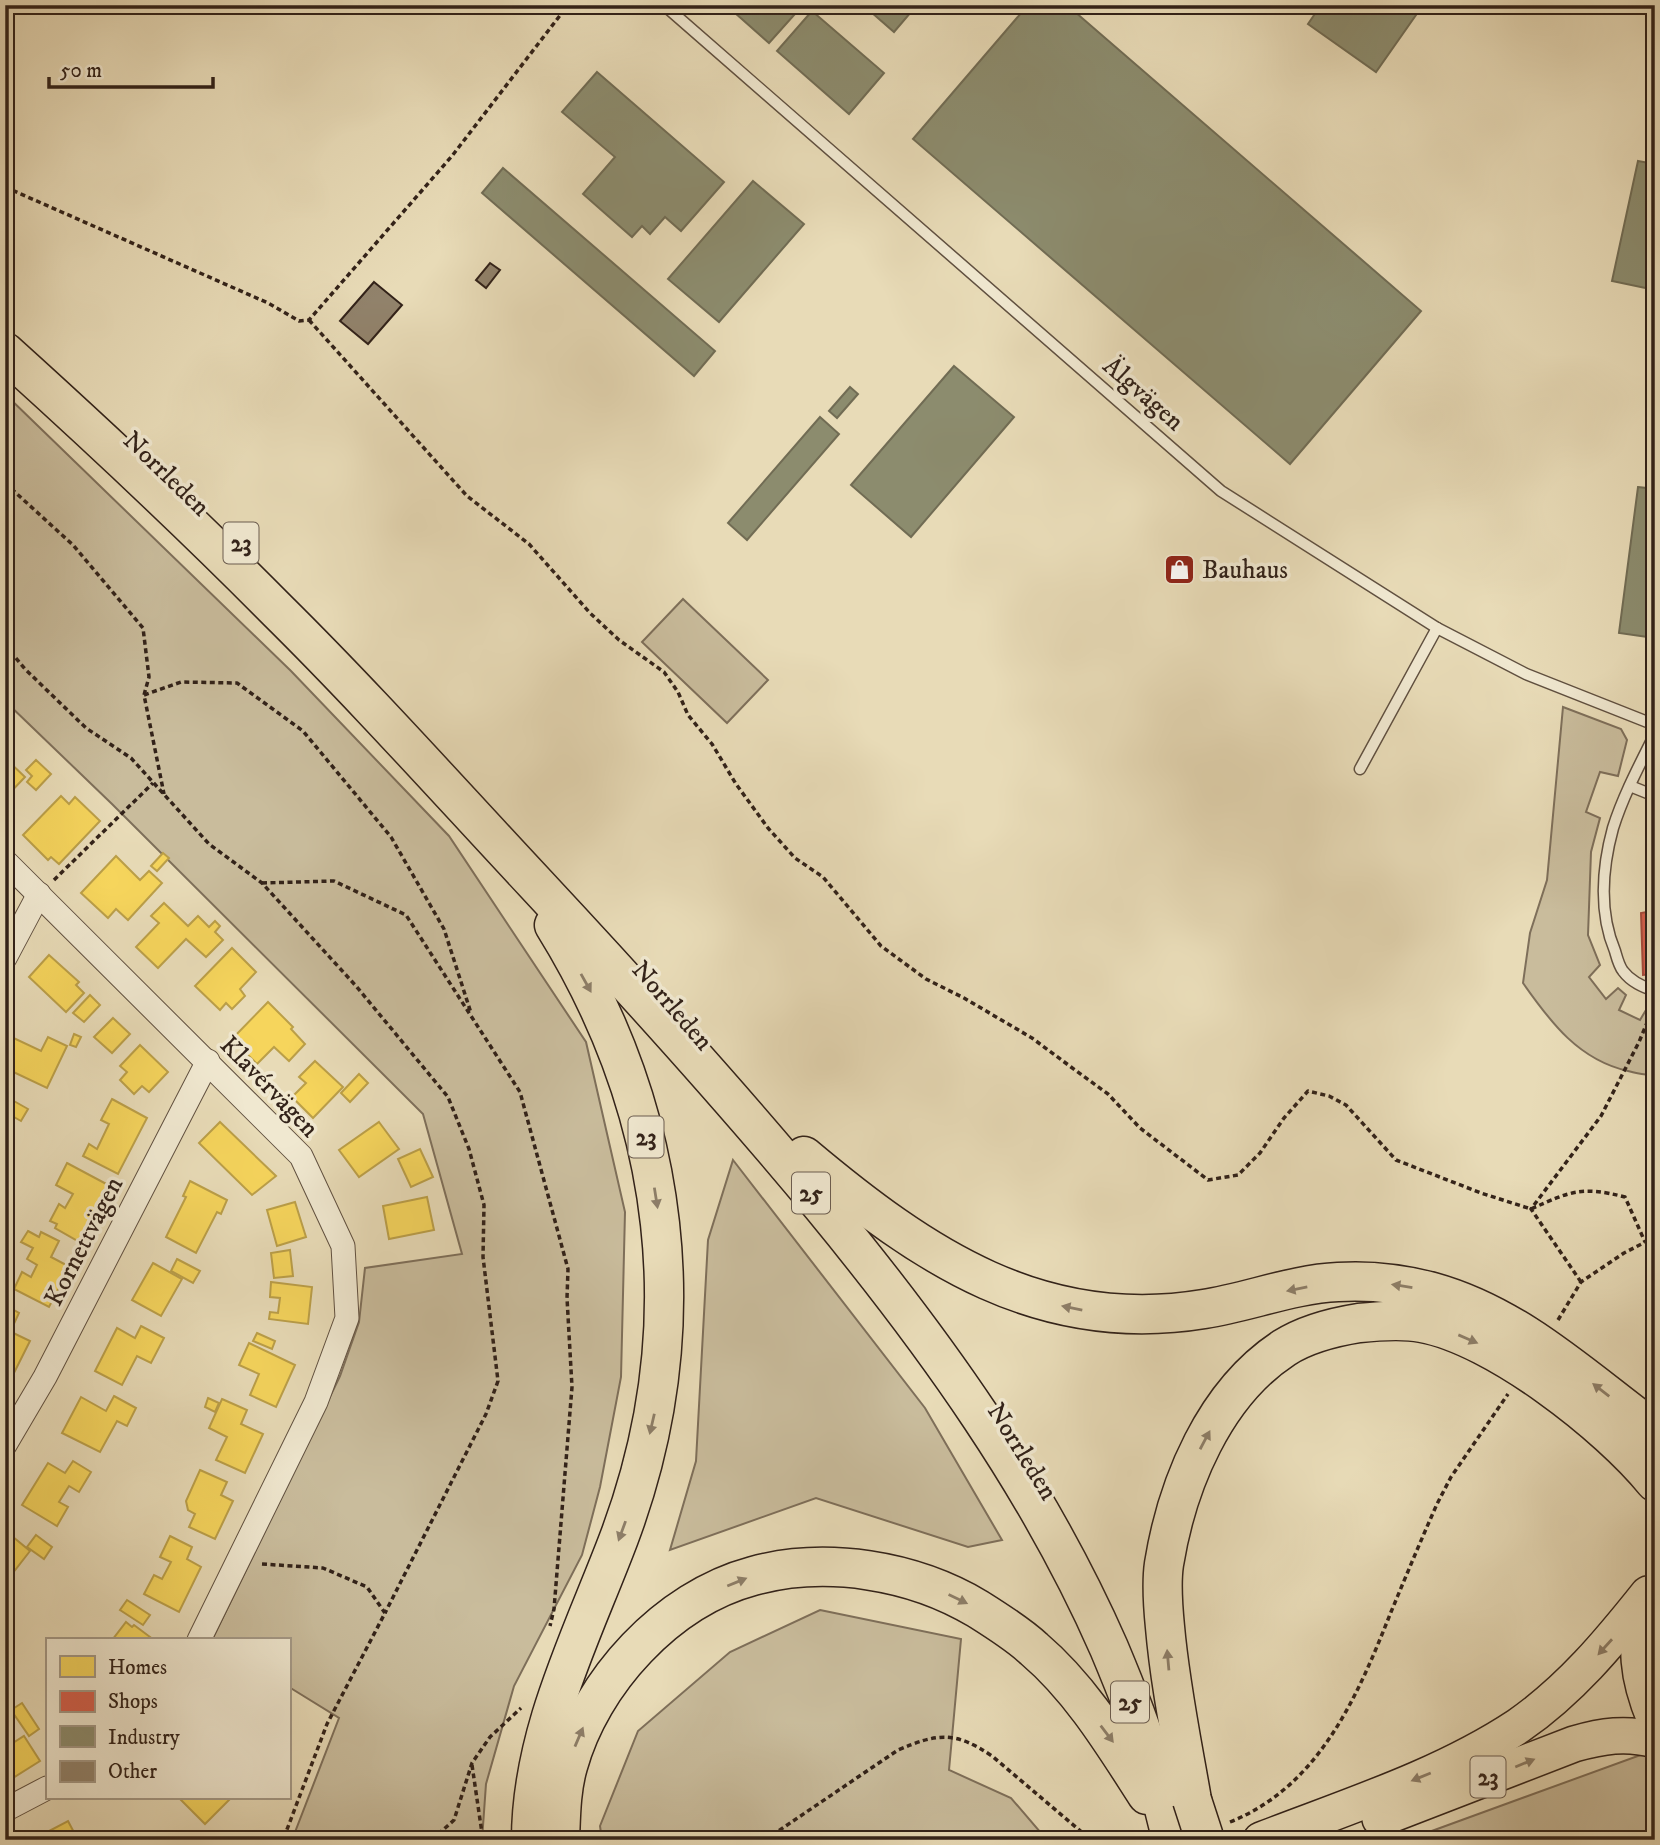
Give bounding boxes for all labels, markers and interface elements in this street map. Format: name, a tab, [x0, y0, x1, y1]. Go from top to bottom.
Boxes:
scale bar	[49, 46, 214, 90]
text: 50 m	[60, 58, 102, 84]
street label: Älgvägen	[1096, 350, 1191, 439]
street label: Norrleden	[116, 425, 217, 524]
road number: 23	[224, 522, 258, 564]
shop icon: Bauhaus	[1162, 552, 1196, 586]
place label: Bauhaus	[1202, 554, 1288, 587]
street label: Norrleden	[624, 954, 720, 1058]
one-way arrow	[580, 973, 592, 993]
street label: Klavérvägen	[212, 1029, 326, 1145]
road number: 23	[628, 1116, 664, 1157]
street label: Kornettvägen	[38, 1171, 131, 1312]
road number: 25	[792, 1172, 830, 1213]
one-way arrow	[651, 1187, 662, 1209]
one-way arrow	[1390, 1280, 1412, 1291]
one-way arrow	[1286, 1284, 1308, 1295]
one-way arrow	[1061, 1303, 1083, 1314]
one-way arrow	[1458, 1333, 1478, 1345]
one-way arrow	[1592, 1382, 1610, 1397]
street label: Norrleden	[979, 1397, 1065, 1507]
one-way arrow	[647, 1413, 658, 1435]
one-way arrow	[1200, 1430, 1211, 1450]
one-way arrow	[616, 1520, 627, 1541]
one-way arrow	[727, 1577, 748, 1588]
one-way arrow	[948, 1594, 968, 1605]
legend	[46, 1638, 290, 1800]
one-way arrow	[1597, 1638, 1613, 1656]
one-way arrow	[1162, 1649, 1173, 1671]
text: Homes	[108, 1655, 167, 1681]
road number: 25	[1111, 1682, 1149, 1722]
text: Shops	[108, 1689, 158, 1715]
text: Industry	[108, 1725, 181, 1751]
one-way arrow	[1099, 1725, 1113, 1743]
one-way arrow	[574, 1726, 585, 1747]
road number: 23	[1470, 1756, 1506, 1798]
one-way arrow	[1515, 1757, 1536, 1768]
text: Other	[108, 1759, 157, 1785]
one-way arrow	[1410, 1771, 1431, 1782]

